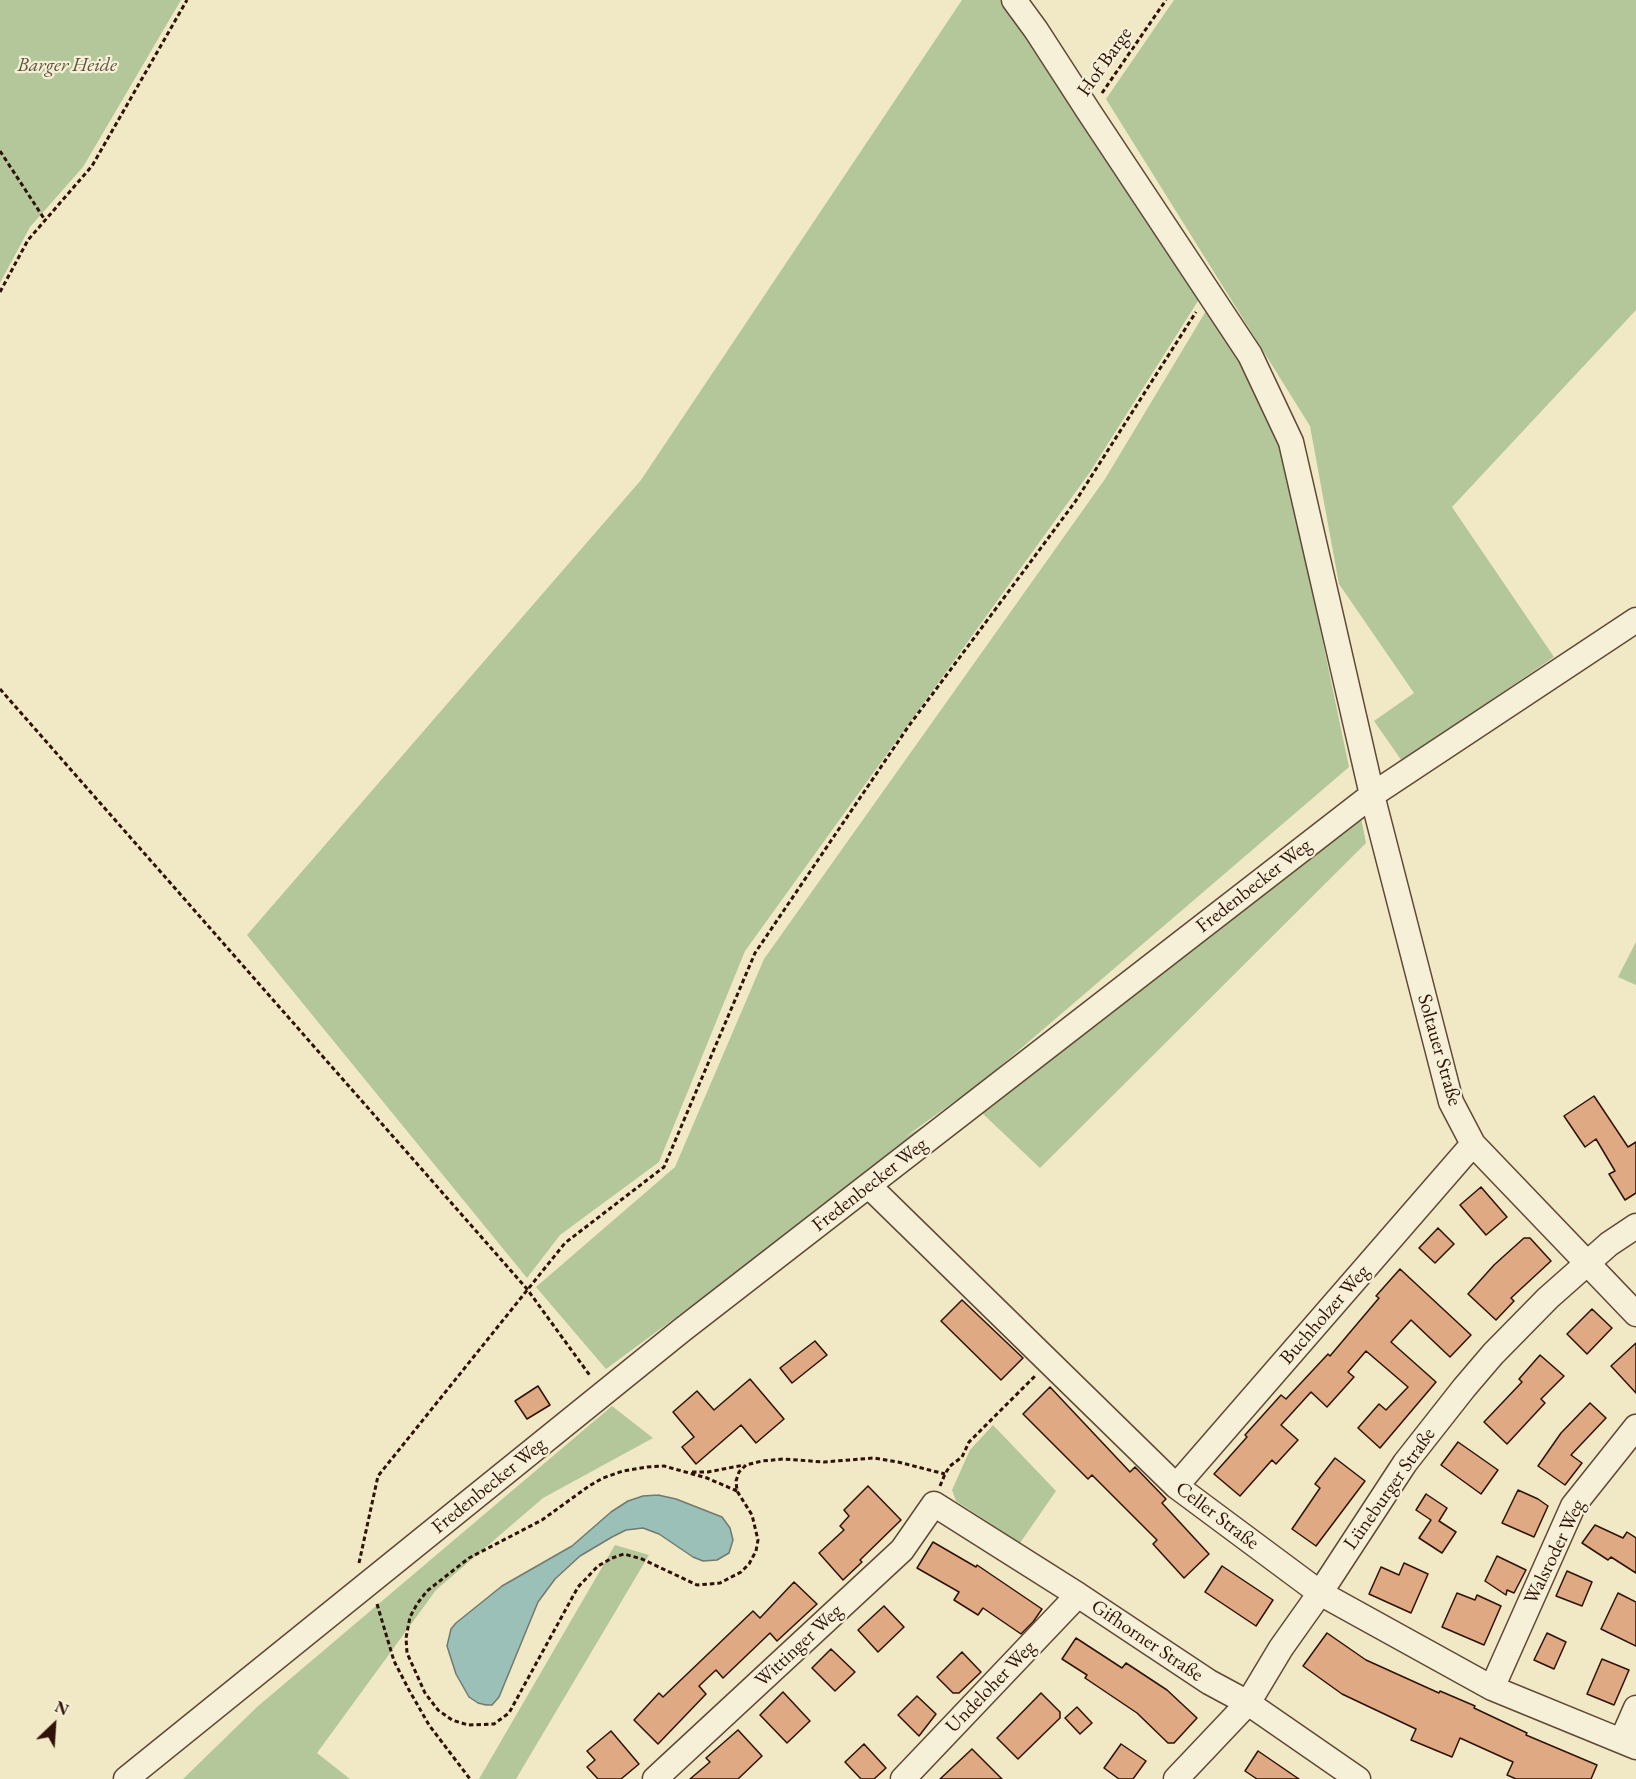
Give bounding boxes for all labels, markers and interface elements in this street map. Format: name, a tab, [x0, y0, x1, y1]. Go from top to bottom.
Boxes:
street label: Hof Barge	[1072, 23, 1138, 101]
park label: Barger Heide	[17, 54, 117, 78]
street label: Fredenbecker Weg	[1192, 834, 1316, 938]
street label: Soltauer Straße	[1412, 991, 1466, 1109]
street label: Fredenbecker Weg	[808, 1133, 932, 1237]
street label: Buchholzer Weg	[1275, 1260, 1375, 1370]
street label: Lüneburger Straße	[1339, 1423, 1441, 1555]
street label: Fredenbecker Weg	[427, 1433, 551, 1539]
street label: Celler Straße	[1171, 1477, 1263, 1555]
street label: Walsroder Weg	[1519, 1496, 1591, 1608]
street label: Gifhorner Straße	[1086, 1595, 1208, 1687]
street label: Wittinger Weg	[750, 1599, 848, 1693]
street label: Undeloher Weg	[941, 1636, 1041, 1738]
north arrow	[24, 1695, 84, 1755]
text: N	[52, 1696, 72, 1720]

